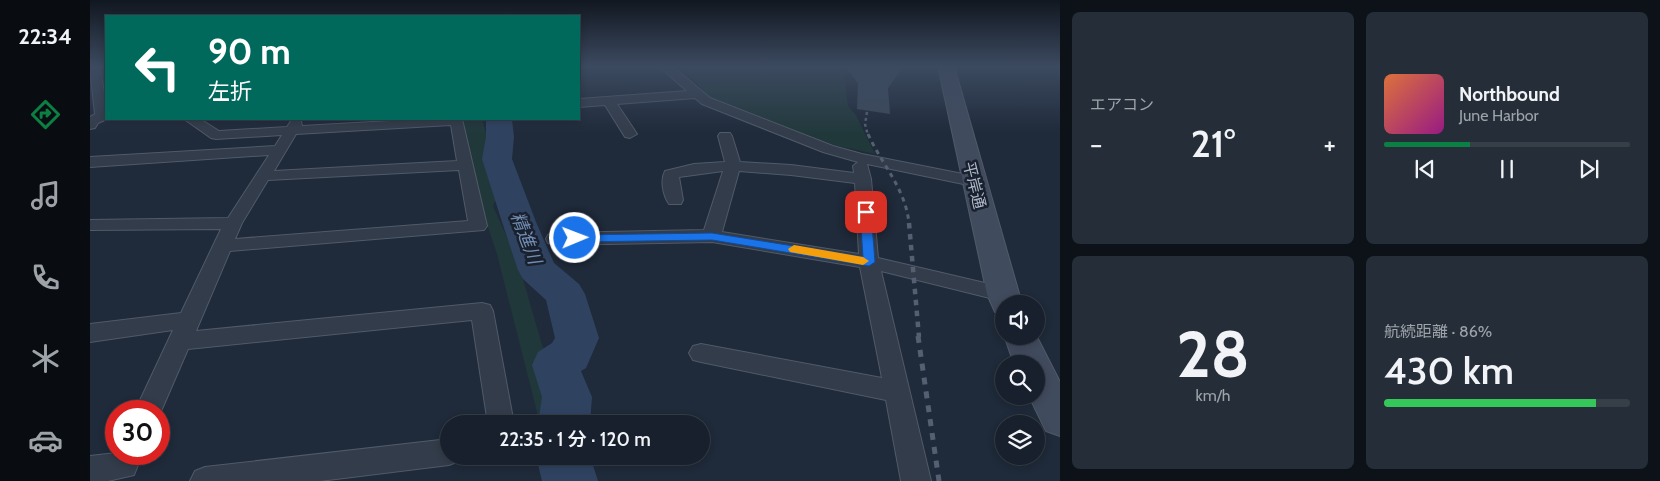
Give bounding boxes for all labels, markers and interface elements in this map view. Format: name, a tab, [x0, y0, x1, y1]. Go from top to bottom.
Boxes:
text: 22:34	[18, 23, 72, 50]
text: 90 m	[208, 30, 291, 73]
icon: left	[125, 35, 190, 100]
text: 左折	[208, 78, 252, 105]
text: Northbound	[1459, 83, 1560, 106]
text: エアコン	[1090, 95, 1154, 114]
icon: directions	[28, 97, 63, 132]
text: June Harbor	[1459, 106, 1539, 125]
text: 21°	[1191, 120, 1235, 167]
text: −	[1090, 127, 1102, 161]
text: +	[1324, 127, 1336, 161]
icon: previous	[1411, 155, 1439, 183]
icon: pause	[1493, 155, 1521, 183]
icon: next	[1575, 155, 1603, 183]
street label: 平岸通	[959, 160, 990, 211]
icon: music	[28, 178, 63, 213]
pin	[845, 191, 887, 233]
icon: arrive	[852, 198, 880, 226]
water label: 精進川	[506, 209, 547, 269]
position arrow	[548, 211, 600, 263]
icon: phone	[28, 260, 63, 295]
map controls	[995, 295, 1045, 465]
button: sound	[995, 295, 1045, 345]
text: 28	[1176, 314, 1250, 393]
text: 航続距離 · 86%	[1384, 322, 1492, 341]
icon: climate	[28, 341, 63, 376]
text: 430 km	[1384, 347, 1514, 394]
button: search	[995, 355, 1045, 405]
text: km/h	[1195, 386, 1231, 405]
speed limit sign: 30	[105, 400, 170, 465]
button: layers	[995, 415, 1045, 465]
icon: car	[28, 423, 63, 458]
text: 22:35 · 1 分 · 120 m	[499, 428, 651, 451]

